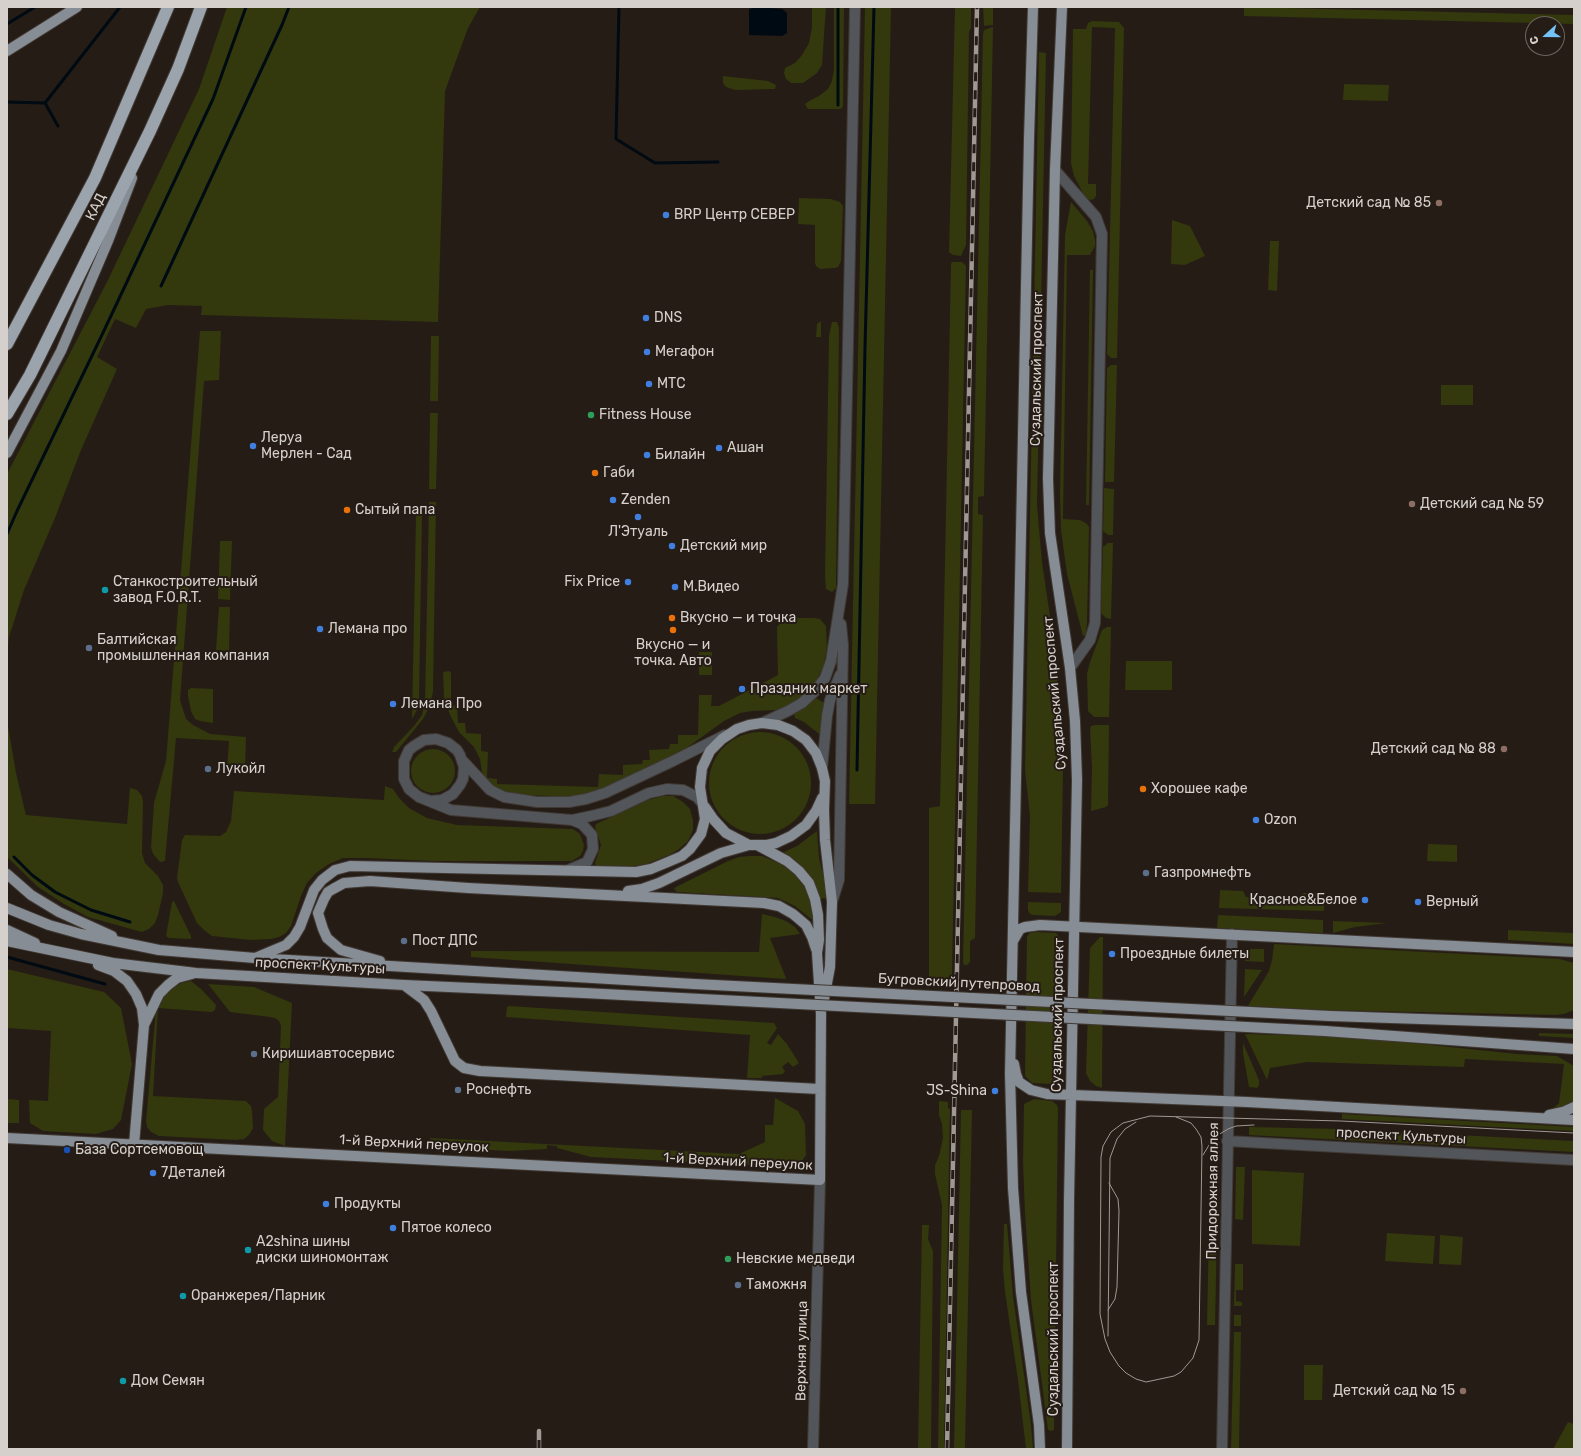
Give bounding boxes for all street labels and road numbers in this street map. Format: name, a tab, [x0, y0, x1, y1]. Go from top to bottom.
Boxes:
street label: КАД	[82, 191, 110, 223]
street label: Суздальский проспект	[1027, 292, 1047, 446]
street label: Суздальский проспект	[1040, 615, 1070, 771]
street label: Суздальский проспект	[1048, 938, 1068, 1092]
street label: проспект Культуры	[254, 954, 386, 978]
street label: Бугровский путепровод	[877, 970, 1041, 996]
street label: Придорожная аллея	[1203, 1122, 1223, 1260]
street label: проспект Культуры	[1335, 1124, 1467, 1148]
street label: 1-й Верхний переулок	[339, 1132, 489, 1156]
street label: 1-й Верхний переулок	[663, 1150, 813, 1174]
street label: Суздальский проспект	[1046, 1262, 1062, 1416]
street label: Верхняя улица	[793, 1301, 811, 1401]

